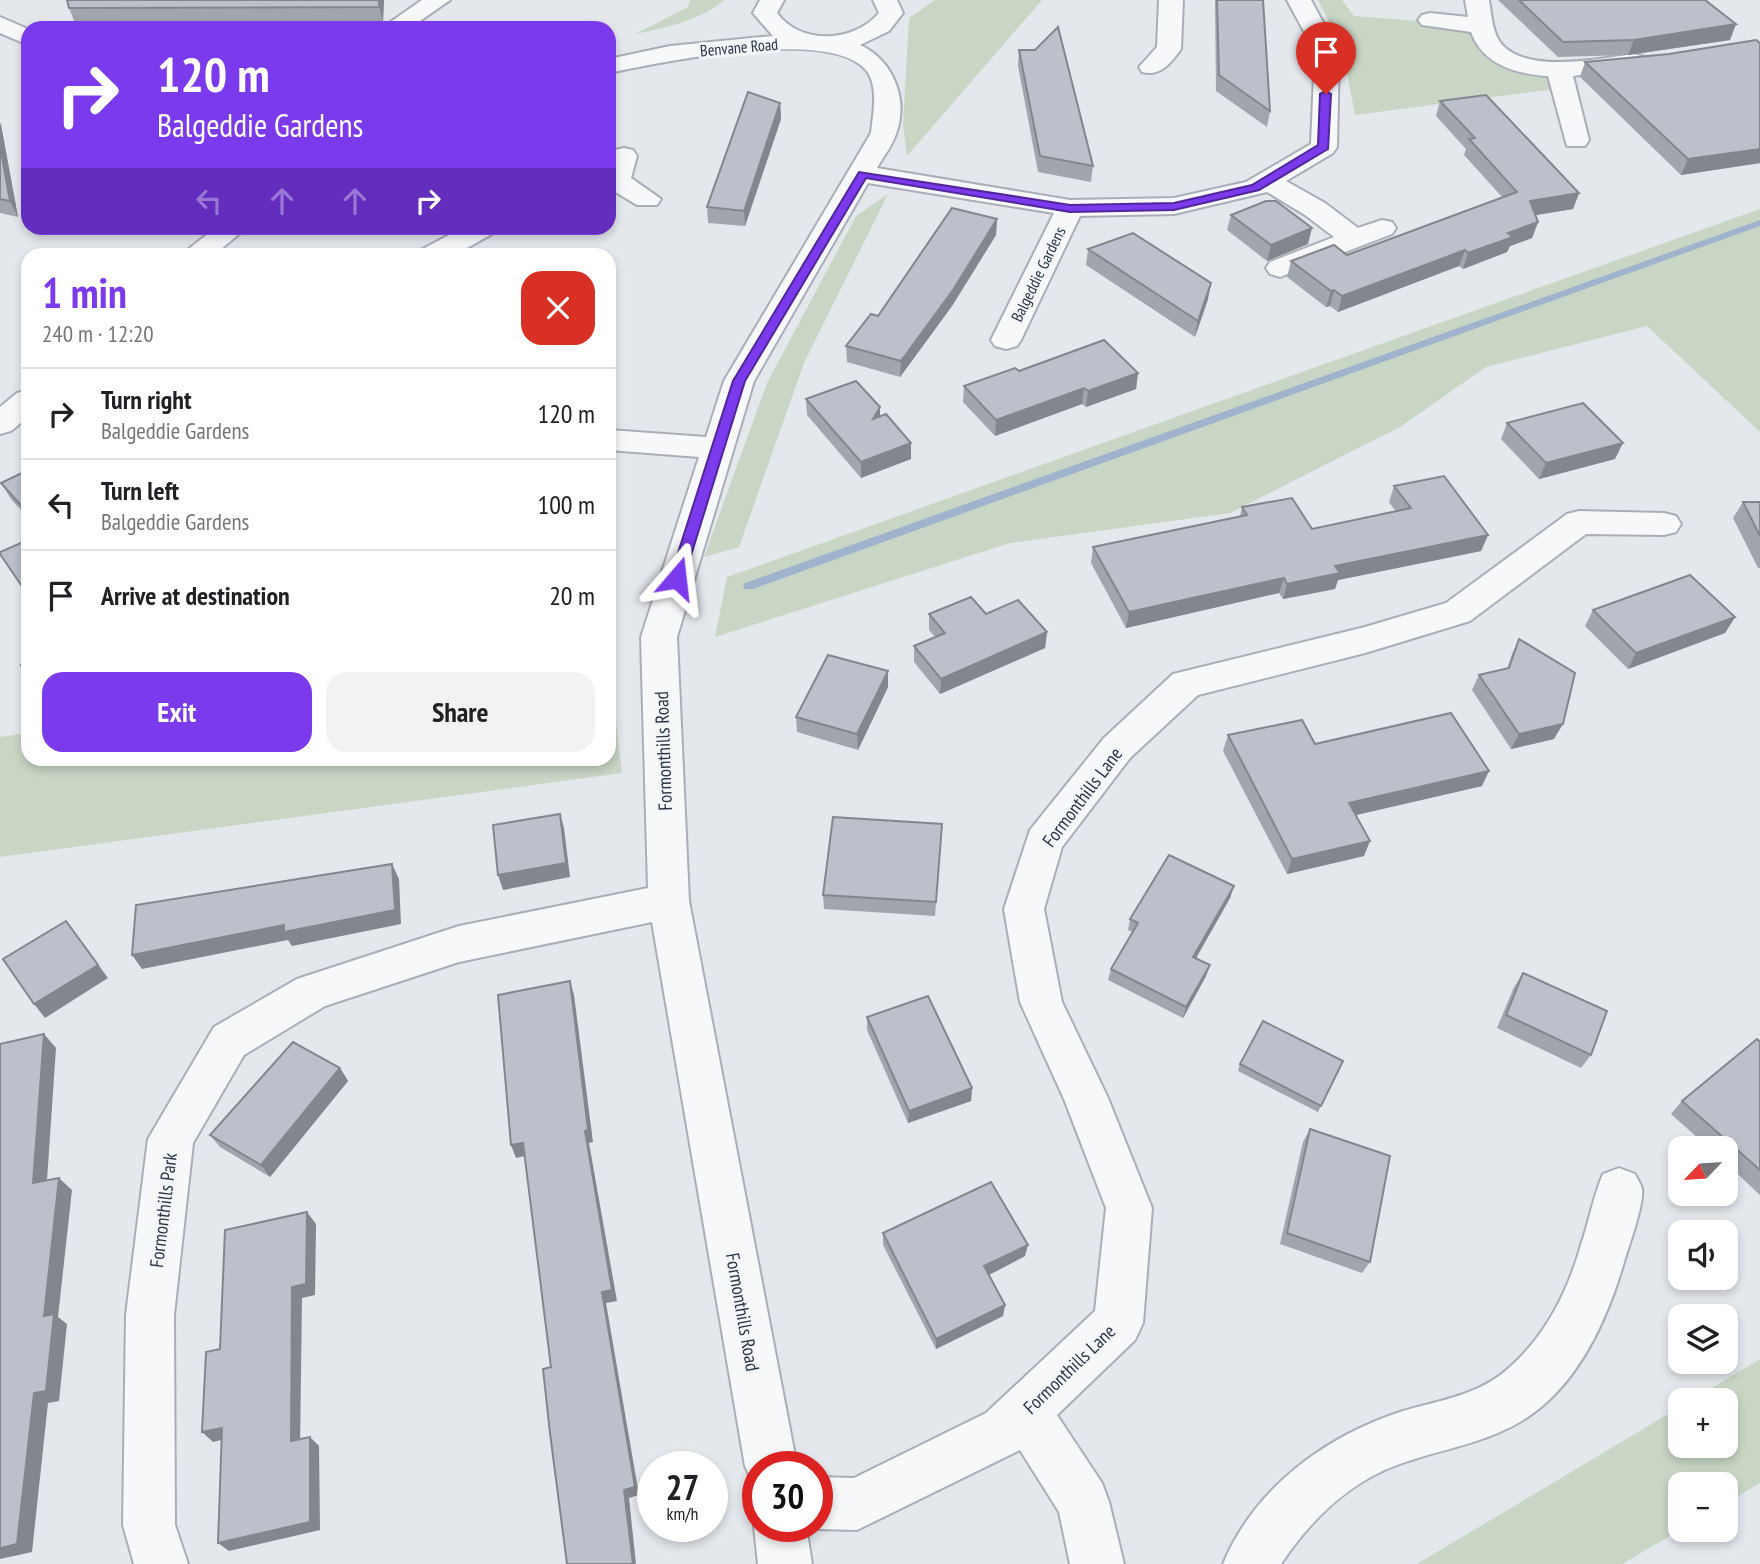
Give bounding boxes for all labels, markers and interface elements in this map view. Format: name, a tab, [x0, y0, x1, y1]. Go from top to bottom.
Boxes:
pin	[1296, 22, 1356, 94]
icon: arrive	[1307, 33, 1345, 71]
street label: Benvane Road	[699, 34, 779, 60]
text: 120 m	[157, 42, 270, 106]
icon: right	[42, 49, 133, 140]
text: Balgeddie Gardens	[157, 104, 363, 146]
icon: left	[190, 182, 228, 220]
icon: ahead	[263, 182, 301, 220]
icon: ahead	[336, 182, 374, 220]
icon: right	[409, 182, 447, 220]
street label: Balgeddie Gardens	[1006, 223, 1070, 325]
text: 1 min	[42, 265, 127, 320]
button: close	[521, 271, 595, 345]
text: 240 m · 12:20	[42, 319, 154, 348]
text: Turn right	[101, 383, 192, 416]
icon: right	[42, 395, 80, 433]
text: 120 m	[537, 397, 595, 430]
text: Balgeddie Gardens	[101, 416, 249, 445]
text: Turn left	[101, 474, 179, 507]
icon: left	[42, 486, 80, 524]
text: 100 m	[537, 488, 595, 521]
text: Balgeddie Gardens	[101, 507, 249, 536]
position arrow	[640, 541, 714, 615]
icon: arrive	[42, 577, 80, 615]
text: Arrive at destination	[101, 579, 290, 612]
text: 20 m	[549, 579, 595, 612]
button: Exit	[42, 672, 312, 752]
button: Share	[326, 672, 595, 752]
street label: Formonthills Road	[649, 691, 677, 811]
street label: Formonthills Lane	[1037, 742, 1127, 852]
north arrow	[1668, 1136, 1738, 1206]
map controls	[1668, 1136, 1738, 1542]
street label: Formonthills Park	[144, 1151, 182, 1269]
button: sound	[1668, 1220, 1738, 1290]
street label: Formonthills Road	[721, 1251, 765, 1373]
button: layers	[1668, 1304, 1738, 1374]
street label: Formonthills Lane	[1018, 1319, 1120, 1419]
button: +	[1668, 1388, 1738, 1458]
speed limit sign: 30	[742, 1451, 833, 1542]
text: 27	[666, 1464, 699, 1510]
button: −	[1668, 1472, 1738, 1542]
text: km/h	[667, 1502, 698, 1525]

